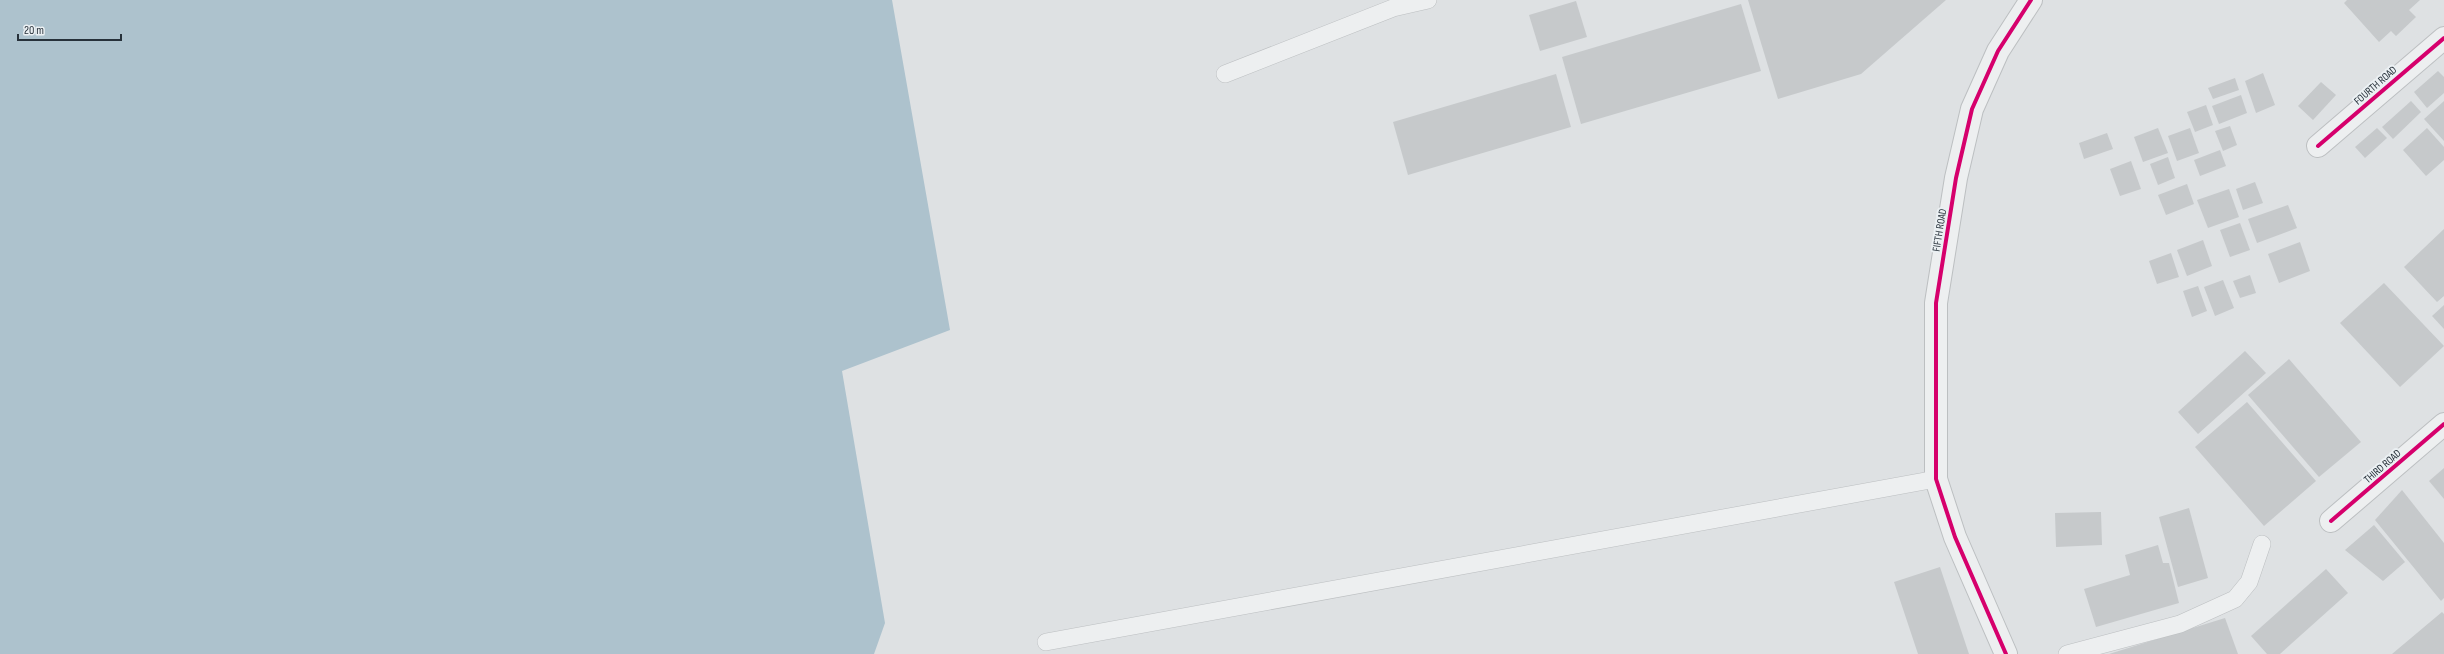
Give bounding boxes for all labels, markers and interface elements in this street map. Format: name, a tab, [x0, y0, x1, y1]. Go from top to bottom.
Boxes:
scale bar	[18, 16, 121, 42]
text: 20 m	[24, 23, 44, 38]
street label: FOURTH ROAD	[2351, 63, 2399, 107]
street label: FIFTH ROAD	[1930, 208, 1949, 252]
street label: THIRD ROAD	[2361, 447, 2404, 486]

